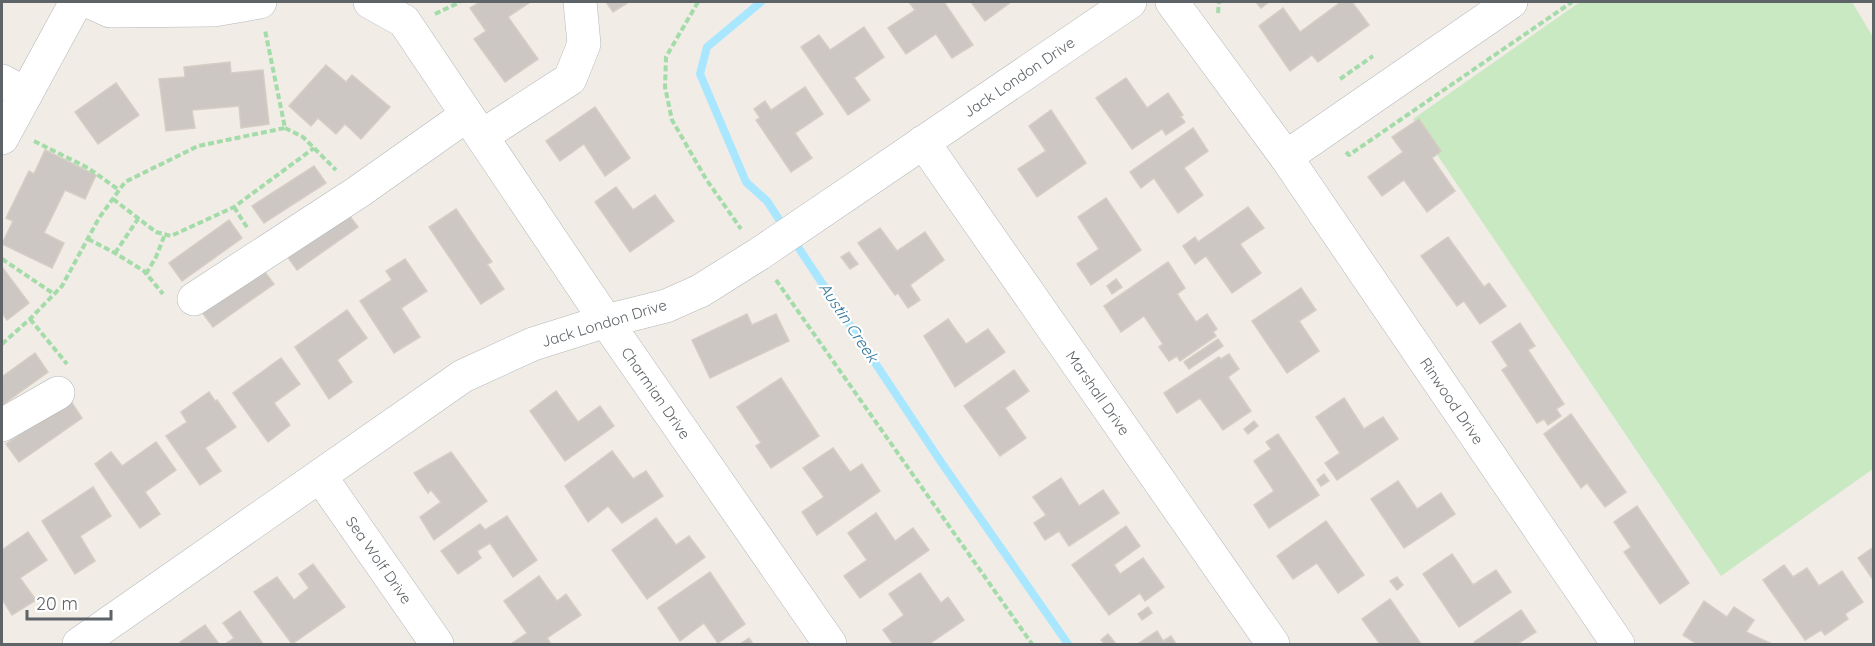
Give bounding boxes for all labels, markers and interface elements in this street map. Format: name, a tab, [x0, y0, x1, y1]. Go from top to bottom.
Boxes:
street label: Jack London Drive	[960, 33, 1078, 121]
water label: Austin Creek	[815, 278, 884, 367]
street label: Jack London Drive	[539, 295, 669, 351]
street label: Charmian Drive	[617, 343, 695, 443]
street label: Marshall Drive	[1062, 347, 1134, 439]
street label: Rinwood Drive	[1416, 354, 1488, 448]
street label: Sea Wolf Drive	[342, 513, 416, 607]
scale bar	[27, 583, 111, 621]
text: 20 m	[36, 592, 78, 615]

